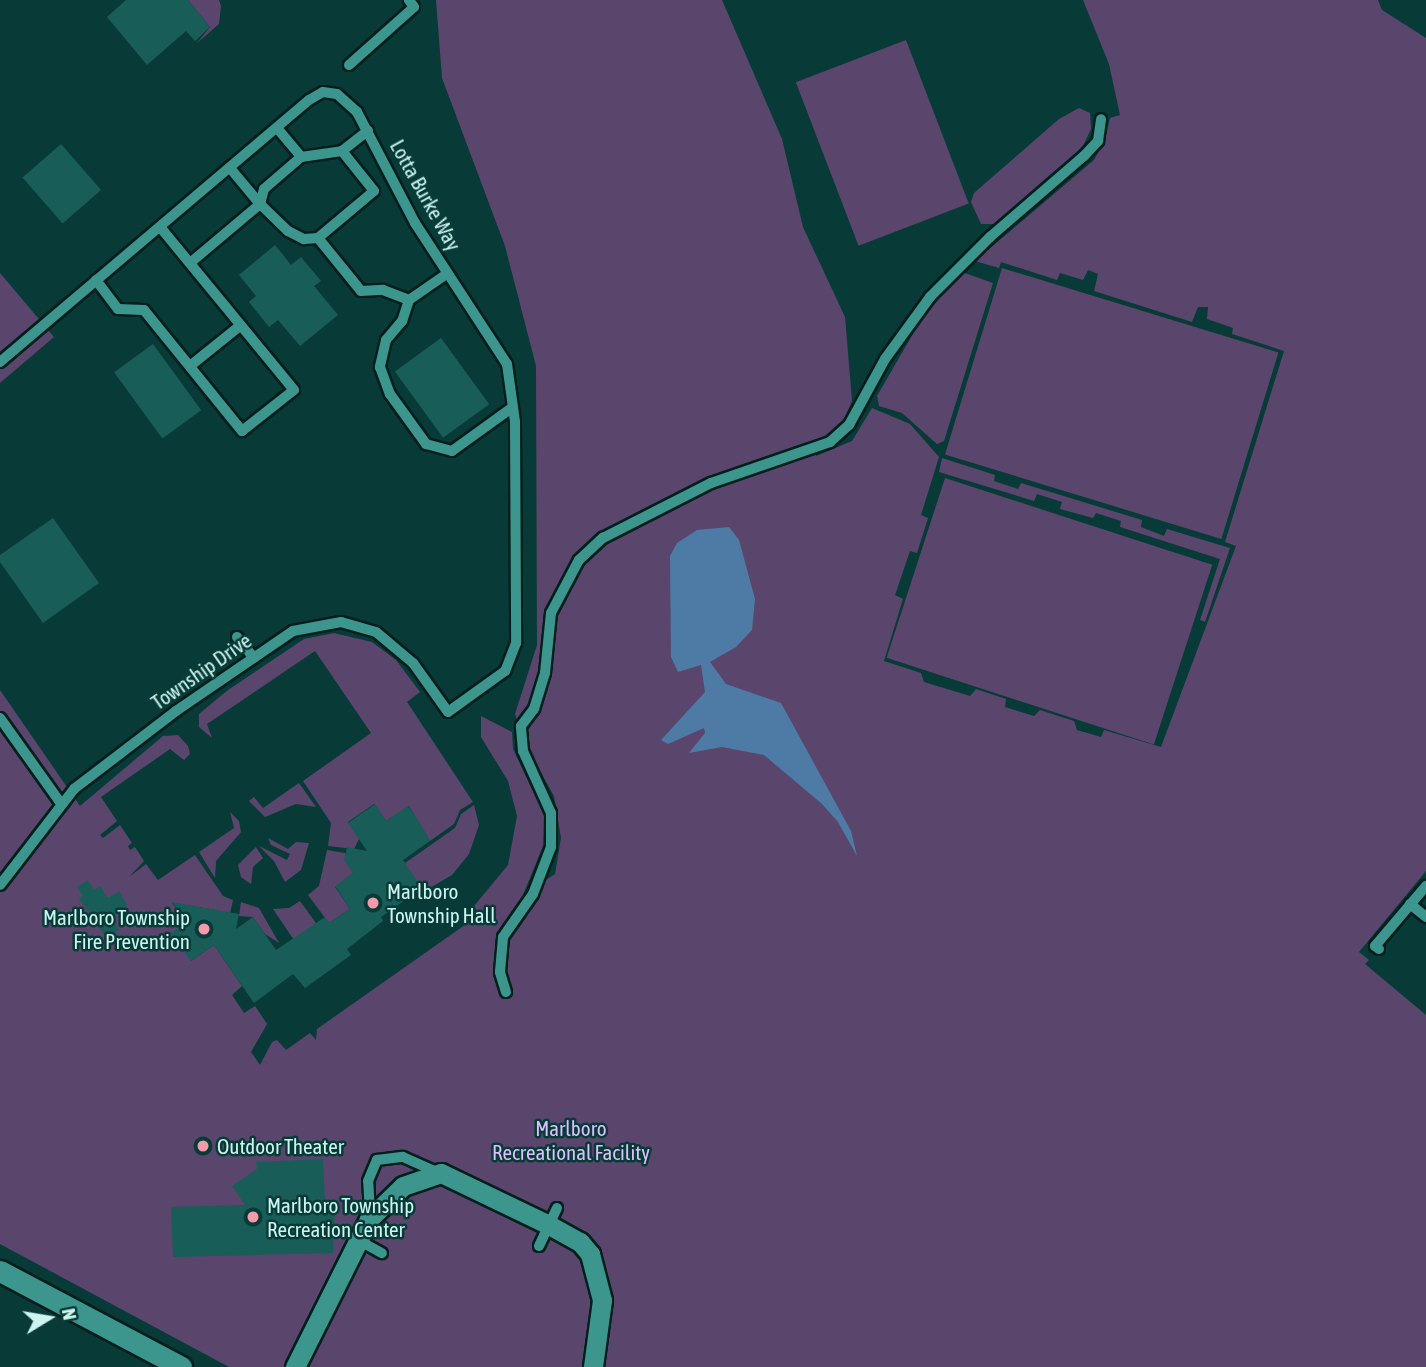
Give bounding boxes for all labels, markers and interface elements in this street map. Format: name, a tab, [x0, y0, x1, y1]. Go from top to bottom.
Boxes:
street label: Lotta Burke Way	[385, 135, 467, 255]
street label: Township Drive	[146, 627, 256, 715]
place label: Marlboro Township Hall	[387, 878, 496, 928]
marker: Marlboro Township Hall	[365, 895, 381, 911]
place label: Marlboro Township Fire Prevention	[43, 904, 190, 954]
marker: Marlboro Township Fire Prevention	[196, 921, 212, 937]
park label: Marlboro Recreational Facility	[492, 1115, 650, 1165]
place label: Outdoor Theater	[217, 1133, 344, 1159]
marker: Outdoor Theater	[195, 1138, 211, 1154]
place label: Marlboro Township Recreation Center	[267, 1192, 414, 1242]
marker: Marlboro Township Recreation Center	[245, 1209, 261, 1225]
north arrow	[14, 1283, 84, 1353]
text: N	[58, 1306, 81, 1322]

